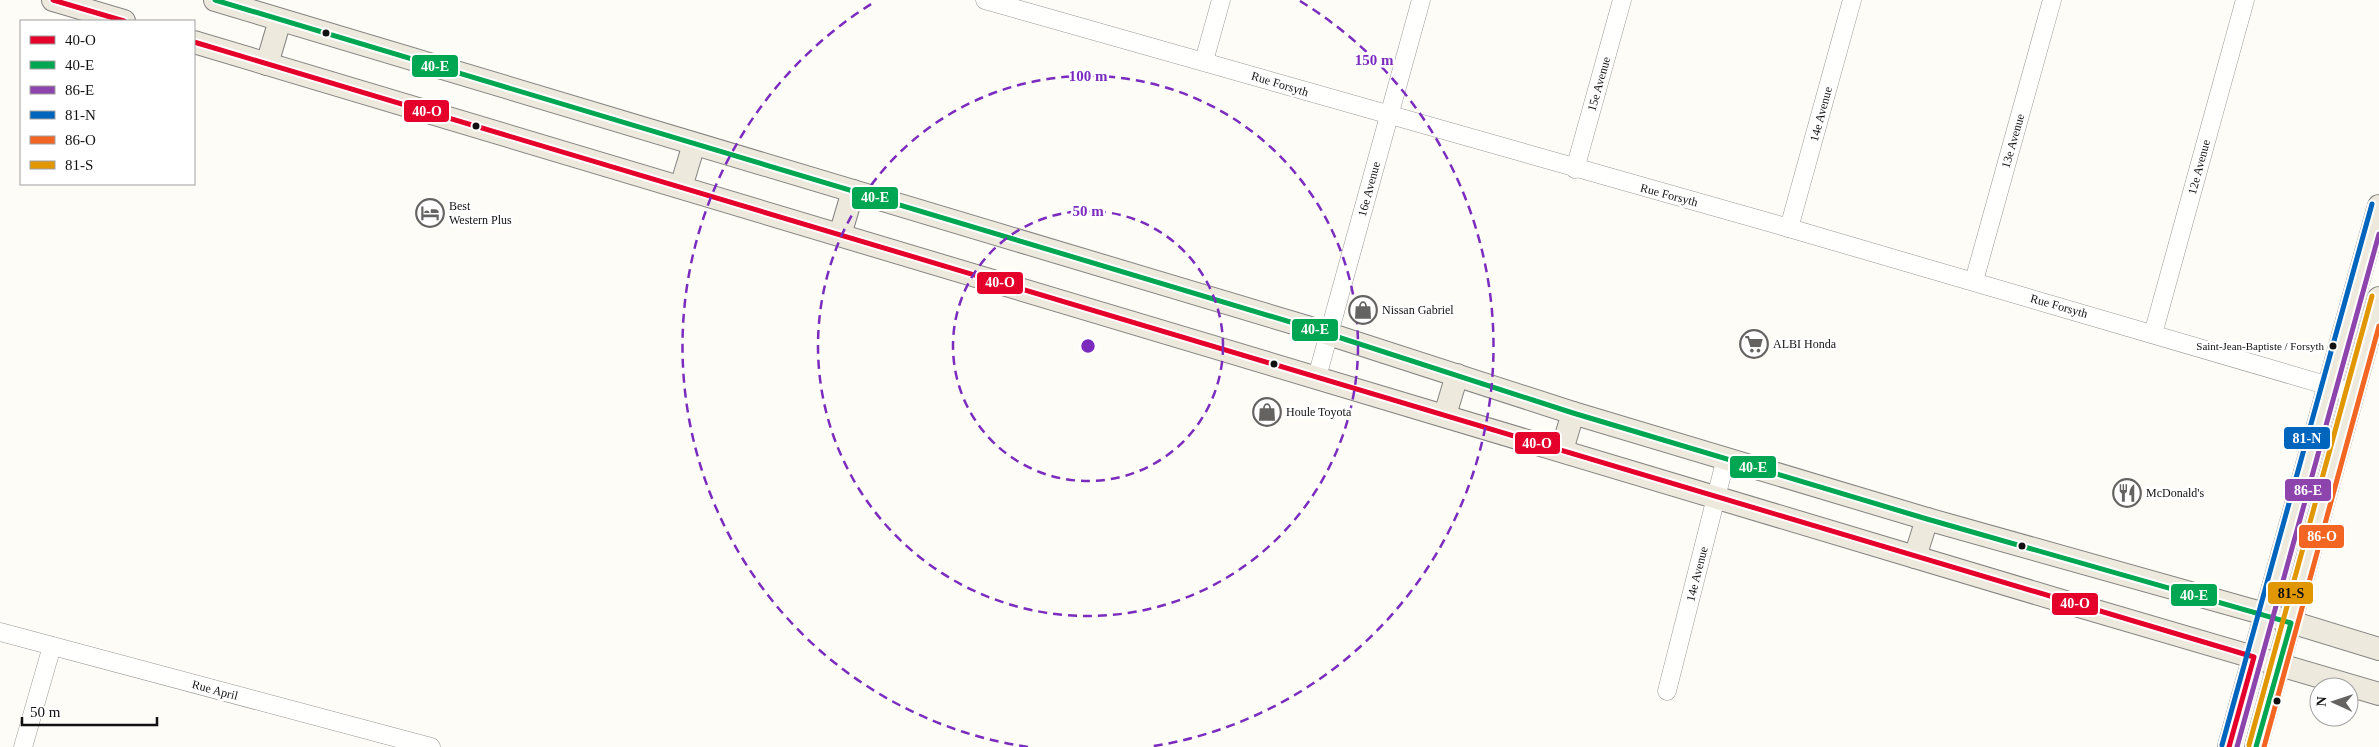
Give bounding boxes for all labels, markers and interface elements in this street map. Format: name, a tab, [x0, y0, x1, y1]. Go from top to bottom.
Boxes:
legend	[20, 20, 195, 185]
unlabelled marker	[321, 28, 331, 38]
text: 40-O	[65, 32, 96, 48]
text: 150 m	[1355, 52, 1394, 68]
line badge: 40-E	[411, 54, 459, 78]
street label: 15e Avenue	[1585, 55, 1613, 113]
text: 40-E	[65, 57, 94, 73]
text: 40-E	[421, 59, 449, 74]
text: 100 m	[1069, 68, 1108, 84]
street label: Rue Forsyth	[1250, 69, 1310, 99]
text: 86-E	[65, 82, 94, 98]
street label: 14e Avenue	[1807, 85, 1835, 143]
line badge: 40-O	[403, 99, 450, 123]
text: 40-O	[412, 104, 442, 119]
text: 81-N	[65, 107, 96, 123]
street label: 13e Avenue	[1999, 112, 2027, 170]
unlabelled marker	[471, 121, 481, 131]
text: 86-O	[65, 132, 96, 148]
street label: 12e Avenue	[2185, 138, 2213, 196]
text: 81-S	[65, 157, 93, 173]
street label: 16e Avenue	[1355, 160, 1383, 218]
street label: Rue Forsyth	[1639, 181, 1699, 209]
line badge: 40-E	[851, 186, 899, 210]
text: 40-E	[861, 190, 889, 205]
hotel icon: Best Western Plus	[415, 198, 445, 228]
place label: Best Western Plus	[449, 199, 512, 227]
text: 50 m	[1072, 203, 1104, 219]
line badge: 40-O	[976, 271, 1024, 295]
text: 40-O	[985, 275, 1015, 290]
street label: Rue Forsyth	[2029, 291, 2089, 321]
shop icon: Nissan Gabriel	[1348, 295, 1378, 325]
place label: Nissan Gabriel	[1382, 303, 1454, 317]
line badge: 40-E	[1291, 318, 1339, 342]
text: 40-E	[1301, 322, 1329, 337]
supermarket icon: ALBI Honda	[1739, 329, 1769, 359]
centre of rings	[1079, 337, 1097, 355]
place label: ALBI Honda	[1773, 337, 1837, 351]
place label: Saint-Jean-Baptiste / Forsyth	[2196, 340, 2324, 352]
marker: Saint-Jean-Baptiste / Forsyth	[2328, 341, 2338, 351]
unlabelled marker	[1269, 359, 1279, 369]
shop icon: Houle Toyota	[1252, 397, 1282, 427]
place label: Houle Toyota	[1286, 405, 1352, 419]
line badge: 81-N	[2283, 426, 2331, 450]
line badge: 40-O	[1514, 431, 1561, 455]
text: 81-N	[2293, 431, 2321, 446]
text: 40-O	[1522, 436, 1552, 451]
line badge: 40-E	[1729, 455, 1777, 479]
text: 40-E	[1739, 460, 1767, 475]
restaurant icon: McDonald's	[2112, 478, 2142, 508]
line badge: 86-E	[2284, 478, 2332, 502]
text: 86-E	[2294, 483, 2322, 498]
place label: McDonald's	[2146, 486, 2204, 500]
line badge: 86-O	[2298, 524, 2345, 549]
text: 86-O	[2307, 529, 2337, 544]
unlabelled marker	[2017, 541, 2027, 551]
street label: 14e Avenue	[1683, 545, 1711, 603]
line badge: 81-S	[2267, 581, 2314, 605]
line badge: 40-E	[2170, 583, 2218, 607]
text: 81-S	[2278, 586, 2304, 601]
text: 40-E	[2180, 588, 2208, 603]
line badge: 40-O	[2051, 592, 2099, 616]
text: 40-O	[2060, 596, 2090, 611]
street label: Rue April	[190, 677, 240, 703]
north arrow	[2309, 677, 2359, 727]
scale bar	[22, 694, 158, 726]
unlabelled marker	[2272, 696, 2282, 706]
text: N	[2314, 696, 2329, 707]
text: 50 m	[30, 704, 61, 720]

